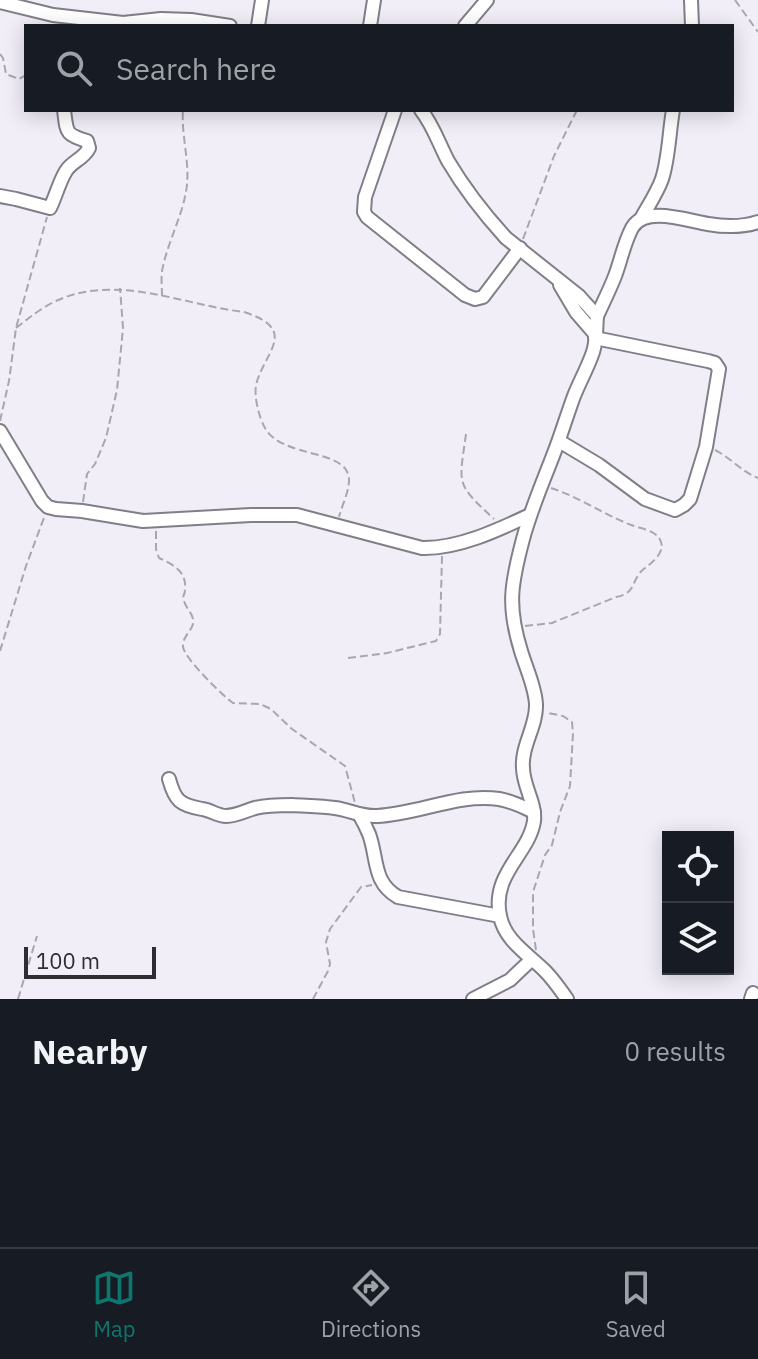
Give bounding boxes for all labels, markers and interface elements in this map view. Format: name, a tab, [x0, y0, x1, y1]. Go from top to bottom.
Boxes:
search box	[24, 24, 734, 112]
icon: search	[52, 46, 96, 90]
text: Search here	[116, 49, 277, 88]
map controls	[662, 831, 734, 975]
button: locate	[662, 831, 734, 903]
button: layers	[662, 903, 734, 975]
scale bar	[24, 943, 156, 979]
text: 100 m	[36, 946, 100, 975]
text: Nearby	[32, 1029, 147, 1073]
text: 0 results	[624, 1034, 726, 1068]
tab: Map	[92, 1266, 136, 1343]
tab: Directions	[321, 1266, 421, 1343]
tab: Saved	[606, 1266, 666, 1343]

